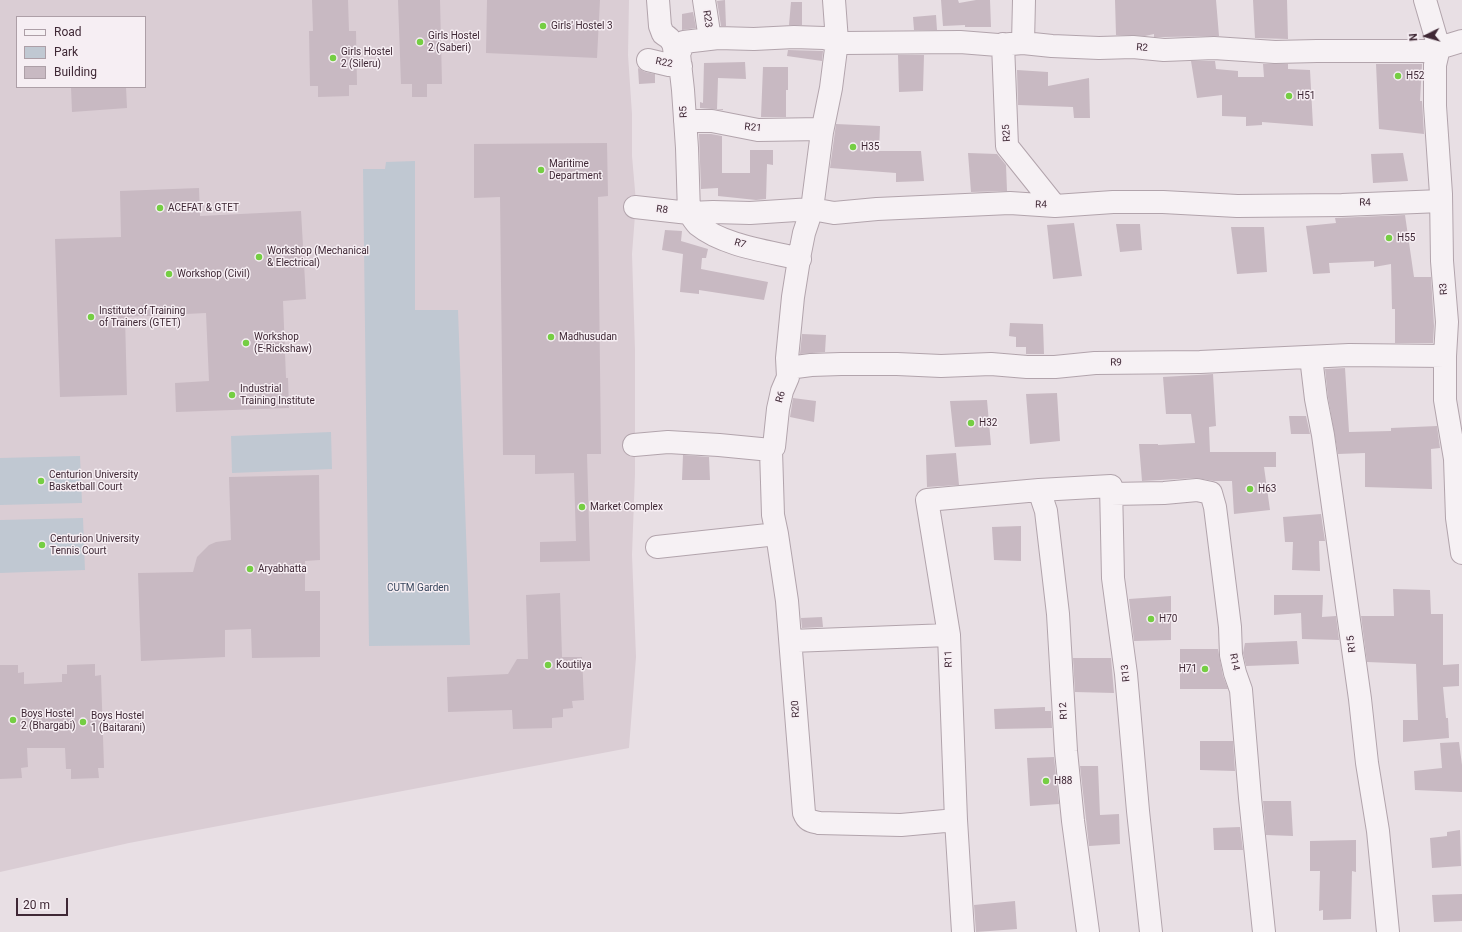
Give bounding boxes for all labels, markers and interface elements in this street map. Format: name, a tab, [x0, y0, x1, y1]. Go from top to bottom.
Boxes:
street label: R23	[700, 10, 714, 28]
legend	[16, 16, 146, 88]
north arrow	[1406, 16, 1446, 56]
place label: Girls' Hostel 3	[551, 20, 613, 32]
marker: Girls' Hostel 3	[538, 21, 548, 31]
text: Road	[54, 25, 82, 39]
place label: Girls Hostel 2 (Saberi)	[428, 30, 480, 54]
text: N	[1407, 33, 1420, 42]
marker: Girls Hostel 2 (Saberi)	[415, 37, 425, 47]
street label: R2	[1136, 42, 1148, 54]
text: Park	[54, 45, 78, 59]
place label: Girls Hostel 2 (Sileru)	[341, 46, 393, 70]
marker: Girls Hostel 2 (Sileru)	[328, 53, 338, 63]
street label: R22	[654, 55, 674, 71]
text: Building	[54, 65, 97, 79]
place label: H52	[1406, 70, 1424, 82]
marker: H52	[1393, 71, 1403, 81]
place label: H51	[1297, 90, 1315, 102]
marker: H51	[1284, 91, 1294, 101]
street label: R5	[678, 106, 690, 118]
street label: R21	[744, 121, 762, 135]
street label: R25	[1000, 124, 1014, 142]
place label: H35	[861, 141, 879, 153]
marker: H35	[848, 142, 858, 152]
place label: Maritime Department	[549, 158, 602, 182]
marker: Maritime Department	[536, 165, 546, 175]
street label: R4	[1359, 197, 1371, 209]
street label: R4	[1035, 199, 1047, 211]
place label: ACEFAT & GTET	[168, 202, 239, 214]
marker: ACEFAT & GTET	[155, 203, 165, 213]
street label: R8	[655, 203, 669, 217]
place label: H55	[1397, 232, 1415, 244]
marker: H55	[1384, 233, 1394, 243]
street label: R7	[733, 237, 747, 251]
place label: Workshop (Mechanical & Electrical)	[267, 245, 369, 268]
marker: Workshop (Mechanical & Electrical)	[254, 252, 264, 262]
place label: Workshop (Civil)	[177, 268, 250, 280]
marker: Workshop (Civil)	[164, 269, 174, 279]
street label: R3	[1438, 283, 1450, 295]
place label: Institute of Training of Trainers (GTET)	[99, 305, 185, 328]
marker: Institute of Training of Trainers (GTET)	[86, 312, 96, 322]
place label: Workshop (E-Rickshaw)	[254, 331, 312, 354]
place label: Madhusudan	[559, 331, 617, 343]
marker: Madhusudan	[546, 332, 556, 342]
marker: Workshop (E-Rickshaw)	[241, 338, 251, 348]
street label: R9	[1110, 357, 1122, 369]
place label: Industrial Training Institute	[240, 383, 315, 406]
marker: Industrial Training Institute	[227, 390, 237, 400]
street label: R6	[774, 390, 788, 404]
place label: H32	[979, 417, 997, 429]
marker: H32	[966, 418, 976, 428]
place label: Centurion University Basketball Court	[49, 469, 138, 492]
marker: Centurion University Basketball Court	[36, 476, 46, 486]
place label: H63	[1258, 483, 1276, 495]
marker: H63	[1245, 484, 1255, 494]
place label: Market Complex	[590, 501, 663, 513]
marker: Market Complex	[577, 502, 587, 512]
place label: Centurion University Tennis Court	[50, 533, 139, 556]
marker: Centurion University Tennis Court	[37, 540, 47, 550]
place label: Aryabhatta	[258, 563, 307, 575]
marker: Aryabhatta	[245, 564, 255, 574]
park label: CUTM Garden	[387, 582, 449, 594]
place label: H70	[1159, 613, 1177, 625]
marker: H70	[1146, 614, 1156, 624]
street label: R15	[1345, 635, 1359, 653]
street label: R11	[943, 650, 955, 668]
street label: R14	[1226, 652, 1242, 672]
place label: Koutilya	[556, 659, 592, 671]
marker: Koutilya	[543, 660, 553, 670]
place label: H71	[1179, 663, 1197, 675]
street label: R13	[1119, 664, 1133, 682]
marker: H71	[1200, 664, 1210, 674]
street label: R20	[789, 700, 803, 718]
street label: R12	[1058, 702, 1070, 720]
place label: Boys Hostel 2 (Bhargabi)	[21, 708, 76, 732]
place label: Boys Hostel 1 (Baitarani)	[91, 710, 145, 734]
marker: Boys Hostel 2 (Bhargabi)	[8, 715, 18, 725]
marker: Boys Hostel 1 (Baitarani)	[78, 717, 88, 727]
place label: H88	[1054, 775, 1072, 787]
marker: H88	[1041, 776, 1051, 786]
scale bar	[18, 890, 70, 916]
text: 20 m	[23, 898, 50, 912]

